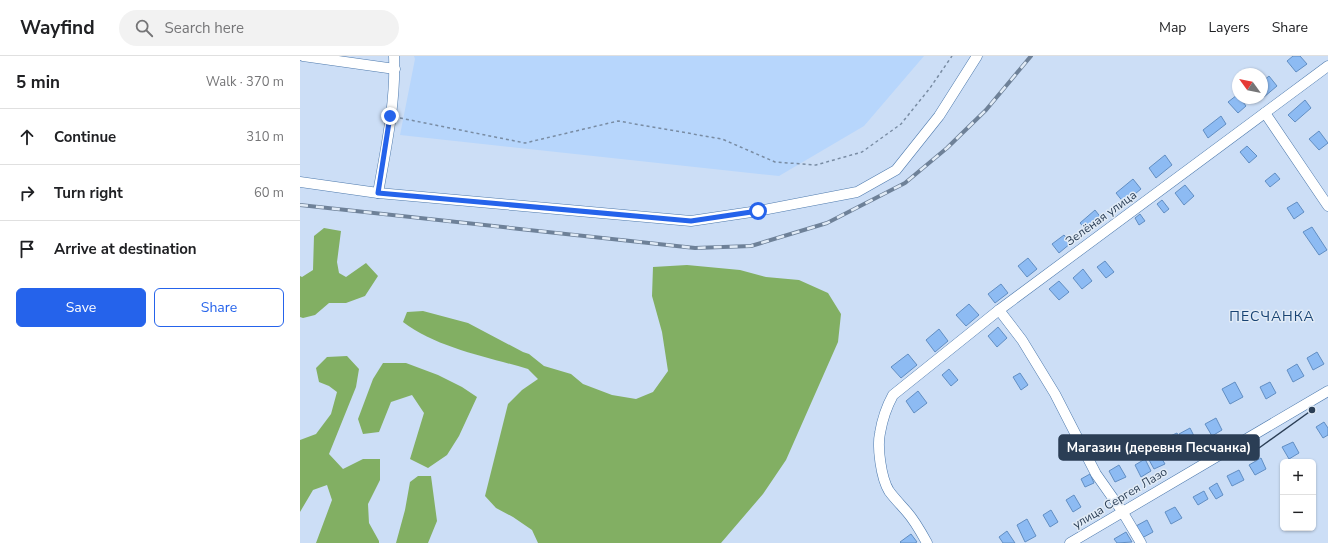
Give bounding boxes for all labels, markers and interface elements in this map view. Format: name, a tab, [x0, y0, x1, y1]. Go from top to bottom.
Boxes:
search box	[119, 10, 399, 46]
text: Wayfind	[20, 15, 95, 41]
icon: search	[133, 17, 155, 39]
text: Search here	[165, 18, 244, 38]
text: Map	[1159, 18, 1186, 37]
text: Layers	[1208, 18, 1250, 37]
text: Share	[1272, 18, 1308, 37]
north arrow	[1232, 68, 1268, 104]
text: 5 min	[16, 71, 60, 94]
text: Walk · 370 m	[206, 73, 284, 91]
route end	[381, 107, 399, 125]
icon: ahead	[16, 126, 38, 148]
text: Continue	[54, 127, 116, 147]
text: 310 m	[246, 128, 284, 146]
icon: right	[16, 182, 38, 204]
text: Turn right	[54, 183, 123, 203]
text: 60 m	[254, 184, 284, 202]
street label: Зелёная улица	[1062, 187, 1140, 249]
route start	[749, 202, 767, 220]
icon: arrive	[16, 238, 38, 260]
text: Arrive at destination	[54, 239, 197, 259]
button: Save	[16, 288, 146, 327]
button: Share	[154, 288, 284, 327]
district label: ПЕСЧАНКА	[1229, 307, 1315, 326]
callout: Магазин (деревня Песчанка)	[1059, 435, 1259, 460]
text: Магазин (деревня Песчанка)	[1067, 439, 1251, 457]
map controls	[1280, 459, 1316, 531]
button: +	[1280, 459, 1316, 495]
street label: улица Сергея Лазо	[1070, 463, 1170, 533]
button: −	[1280, 495, 1316, 531]

